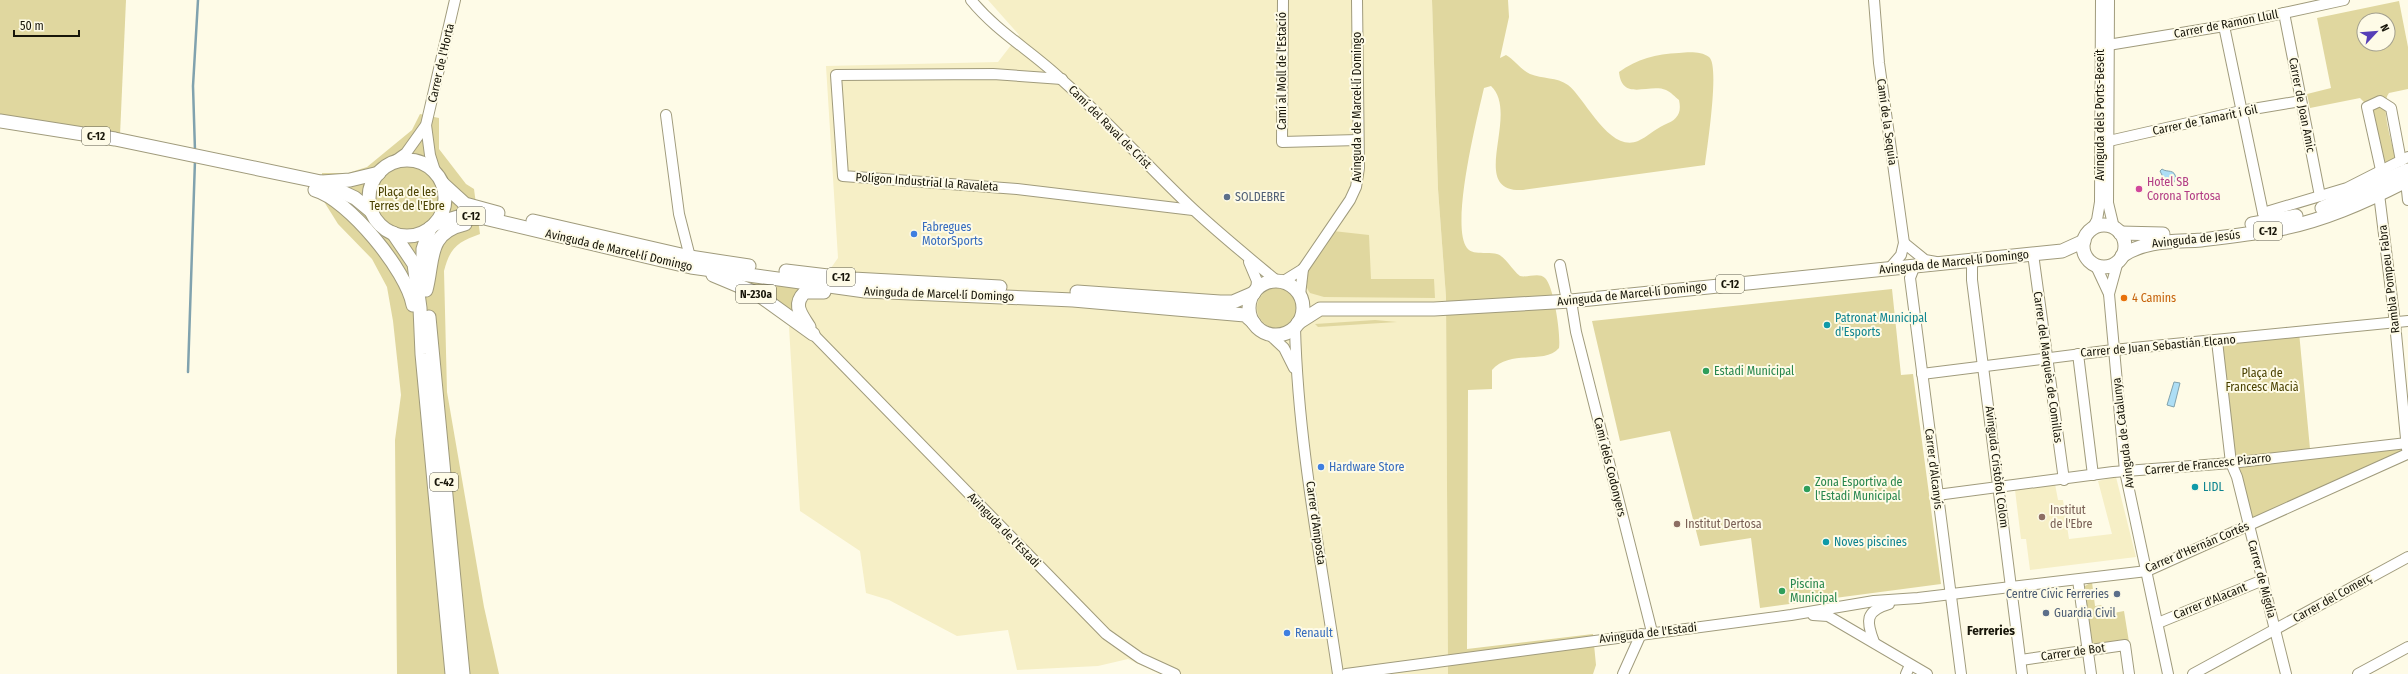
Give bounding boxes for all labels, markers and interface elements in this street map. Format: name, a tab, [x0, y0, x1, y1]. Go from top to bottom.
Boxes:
street label: Carrer de Ramon Llull	[2173, 7, 2279, 41]
scale bar	[14, 12, 79, 38]
street label: Camí al Moll de l'Estació	[1275, 12, 1289, 130]
north arrow	[2356, 12, 2396, 52]
text: 50 m	[20, 19, 44, 33]
street label: Carrer de l'Horta	[425, 22, 457, 104]
text: N	[2377, 22, 2392, 34]
street label: Avinguda de Marcel·lí Domingo	[1350, 32, 1364, 182]
street label: Avinguda dels Ports-Beseït	[2093, 49, 2107, 181]
street label: Carrer de Joan Amic	[2286, 56, 2318, 154]
street label: Camí de la Sequia	[1874, 78, 1900, 166]
street label: Camí del Raval de Crist	[1066, 83, 1154, 171]
street label: Carrer de Tamarit i Gil	[2151, 102, 2259, 138]
road number: C-12	[82, 127, 110, 145]
street label: Polígon Industrial la Ravaleta	[855, 170, 999, 194]
place label: Hotel SB Corona Tortosa	[2147, 175, 2221, 203]
marker: Hotel SB Corona Tortosa	[2134, 184, 2144, 194]
park label: Plaça de les Terres de l'Ebre	[369, 185, 445, 213]
place label: SOLDEBRE	[1235, 190, 1286, 204]
marker: SOLDEBRE	[1222, 192, 1232, 202]
road number: C-12	[457, 207, 485, 225]
place label: Fabregues MotorSports	[922, 220, 983, 248]
road number: C-12	[2254, 222, 2282, 240]
street label: Rambla Pompeu Fabra	[2375, 224, 2403, 334]
street label: Avinguda de Marcel·lí Domingo	[544, 226, 694, 274]
street label: Avinguda de Jesús	[2151, 227, 2241, 251]
marker: Fabregues MotorSports	[909, 229, 919, 239]
street label: Avinguda de Marcel·lí Domingo	[1878, 247, 2030, 277]
road number: C-12	[827, 268, 855, 286]
road number: C-12	[1716, 275, 1744, 293]
street label: Avinguda de Marcel·lí Domingo	[1556, 279, 1708, 309]
street label: Avinguda de Marcel·lí Domingo	[864, 284, 1014, 304]
road number: N-230a	[736, 285, 776, 303]
street label: Carrer del Marquès de Comillas	[2030, 290, 2066, 444]
place label: 4 Camins	[2132, 291, 2176, 305]
marker: 4 Camins	[2119, 293, 2129, 303]
place label: Patronat Municipal d'Esports	[1835, 311, 1927, 339]
marker: Patronat Municipal d'Esports	[1822, 320, 1832, 330]
street label: Carrer de Juan Sebastián Elcano	[2080, 332, 2236, 360]
place label: Estadi Municipal	[1714, 364, 1794, 378]
marker: Estadi Municipal	[1701, 366, 1711, 376]
park label: Plaça de Francesc Macià	[2225, 366, 2299, 394]
street label: Avinguda de Catalunya	[2109, 377, 2137, 489]
street label: Avinguda Cristòfol Colom	[1983, 405, 2011, 529]
street label: Camí dels Codonyers	[1591, 416, 1629, 518]
street label: Carrer d'Alcanyís	[1922, 428, 1946, 510]
street label: Carrer de Francesc Pizarro	[2144, 450, 2272, 478]
place label: Hardware Store	[1329, 460, 1404, 474]
marker: Hardware Store	[1316, 462, 1326, 472]
road number: C-42	[430, 473, 458, 491]
place label: Zona Esportiva de l'Estadi Municipal	[1815, 475, 1903, 503]
street label: Carrer d'Amposta	[1303, 480, 1329, 566]
place label: LIDL	[2203, 480, 2224, 494]
marker: LIDL	[2190, 482, 2200, 492]
marker: Zona Esportiva de l'Estadi Municipal	[1802, 484, 1812, 494]
street label: Avinguda de l'Estadi	[965, 490, 1043, 570]
place label: Institut de l'Ebre	[2050, 503, 2092, 531]
marker: Institut de l'Ebre	[2037, 512, 2047, 522]
place label: Institut Dertosa	[1685, 517, 1762, 531]
marker: Institut Dertosa	[1672, 519, 1682, 529]
street label: Carrer d'Hernán Cortés	[2143, 519, 2251, 575]
place label: Noves piscines	[1834, 535, 1907, 549]
marker: Noves piscines	[1821, 537, 1831, 547]
street label: Carrer de Migdia	[2245, 538, 2279, 620]
street label: Carrer del Comerç	[2290, 571, 2374, 625]
place label: Piscina Municipal	[1790, 577, 1838, 605]
street label: Carrer d'Alacant	[2171, 580, 2249, 622]
marker: Piscina Municipal	[1777, 586, 1787, 596]
place label: Centre Cívic Ferreries	[2006, 587, 2109, 601]
marker: Centre Cívic Ferreries	[2112, 589, 2122, 599]
place label: Guardia Civil	[2054, 606, 2116, 620]
marker: Guardia Civil	[2041, 608, 2051, 618]
street label: Avinguda de l'Estadi	[1598, 620, 1698, 646]
district label: Ferreries	[1967, 623, 2015, 638]
place label: Renault	[1295, 626, 1333, 640]
marker: Renault	[1282, 628, 1292, 638]
street label: Carrer de Bot	[2040, 641, 2106, 663]

